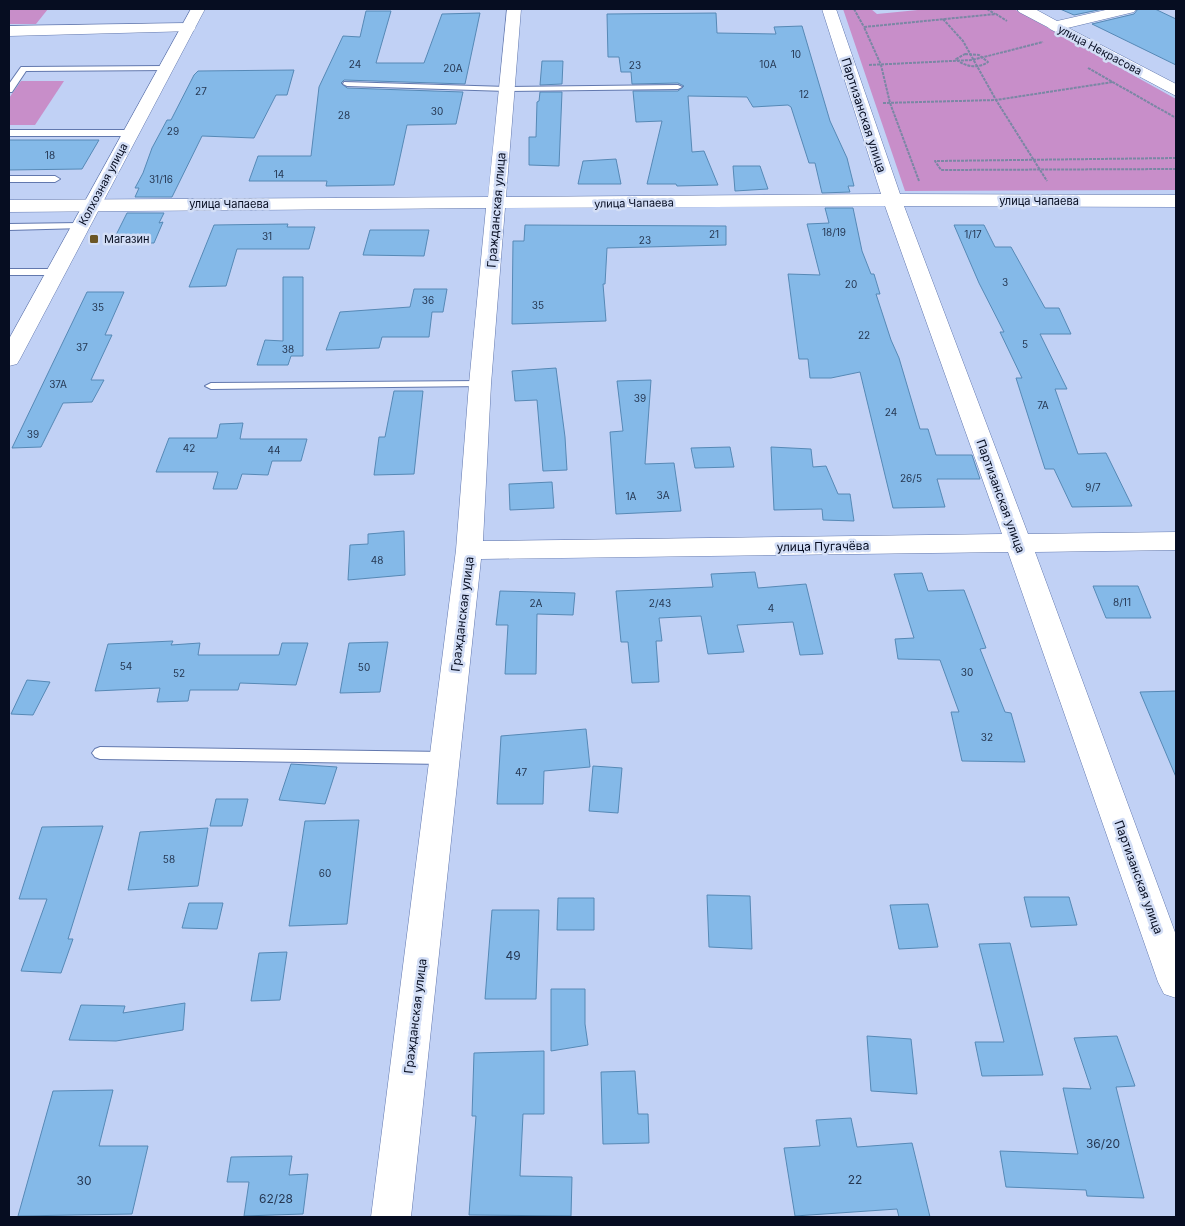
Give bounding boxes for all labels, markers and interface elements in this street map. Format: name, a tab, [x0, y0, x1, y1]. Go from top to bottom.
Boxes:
street label: улица Некрасова	[1056, 22, 1144, 78]
house number: 10	[791, 48, 801, 60]
street label: Партизанская улица	[838, 56, 890, 174]
house number: 24	[349, 58, 361, 70]
house number: 10А	[759, 58, 777, 70]
house number: 23	[629, 59, 641, 71]
house number: 20А	[443, 62, 463, 74]
house number: 27	[195, 85, 207, 97]
house number: 12	[799, 88, 809, 100]
house number: 30	[431, 105, 443, 117]
house number: 28	[338, 109, 350, 121]
house number: 29	[167, 125, 179, 137]
street label: Колхозная улица	[76, 141, 130, 227]
house number: 18	[45, 149, 55, 161]
street label: Гражданская улица	[483, 152, 509, 268]
house number: 14	[274, 168, 284, 180]
house number: 31/16	[149, 173, 173, 185]
street label: улица Чапаева	[999, 194, 1079, 208]
street label: улица Чапаева	[594, 195, 674, 211]
street label: улица Чапаева	[189, 197, 269, 211]
house number: 18/19	[822, 226, 846, 238]
house number: 21	[709, 228, 719, 240]
house number: 1/17	[964, 228, 982, 240]
house number: 31	[262, 230, 272, 242]
place label: Магазин	[104, 232, 150, 246]
marker: Магазин	[88, 233, 100, 245]
house number: 23	[639, 234, 651, 246]
house number: 3	[1002, 276, 1008, 288]
house number: 20	[845, 278, 857, 290]
house number: 36	[422, 294, 434, 306]
house number: 35	[532, 299, 544, 311]
house number: 35	[92, 301, 104, 313]
house number: 22	[858, 329, 870, 341]
house number: 5	[1022, 338, 1028, 350]
house number: 37	[76, 341, 88, 353]
house number: 38	[282, 343, 294, 355]
house number: 37А	[49, 378, 67, 390]
house number: 39	[634, 392, 646, 404]
house number: 7А	[1037, 399, 1049, 411]
house number: 24	[885, 406, 897, 418]
house number: 39	[27, 428, 39, 440]
street label: Партизанская улица	[973, 437, 1029, 555]
house number: 42	[183, 442, 195, 454]
house number: 44	[268, 444, 280, 456]
house number: 26/5	[900, 472, 922, 484]
house number: 9/7	[1085, 481, 1101, 493]
house number: 3А	[656, 489, 670, 501]
house number: 1А	[626, 490, 637, 502]
street label: улица Пугачёва	[777, 538, 869, 554]
house number: 48	[371, 554, 383, 566]
street label: Гражданская улица	[448, 556, 476, 672]
house number: 8/11	[1113, 596, 1131, 608]
house number: 2А	[530, 597, 543, 609]
house number: 2/43	[649, 597, 671, 609]
house number: 4	[768, 602, 774, 614]
house number: 54	[120, 660, 132, 672]
house number: 50	[358, 661, 370, 673]
house number: 30	[961, 666, 973, 678]
house number: 52	[173, 667, 185, 679]
house number: 32	[981, 731, 993, 743]
house number: 47	[515, 766, 527, 778]
street label: Партизанская улица	[1111, 818, 1167, 936]
house number: 58	[163, 853, 175, 865]
house number: 60	[319, 867, 331, 879]
house number: 49	[505, 948, 521, 963]
street label: Гражданская улица	[401, 958, 429, 1074]
house number: 36/20	[1086, 1136, 1120, 1151]
house number: 22	[848, 1172, 862, 1187]
house number: 30	[77, 1173, 91, 1188]
house number: 62/28	[259, 1191, 293, 1206]

